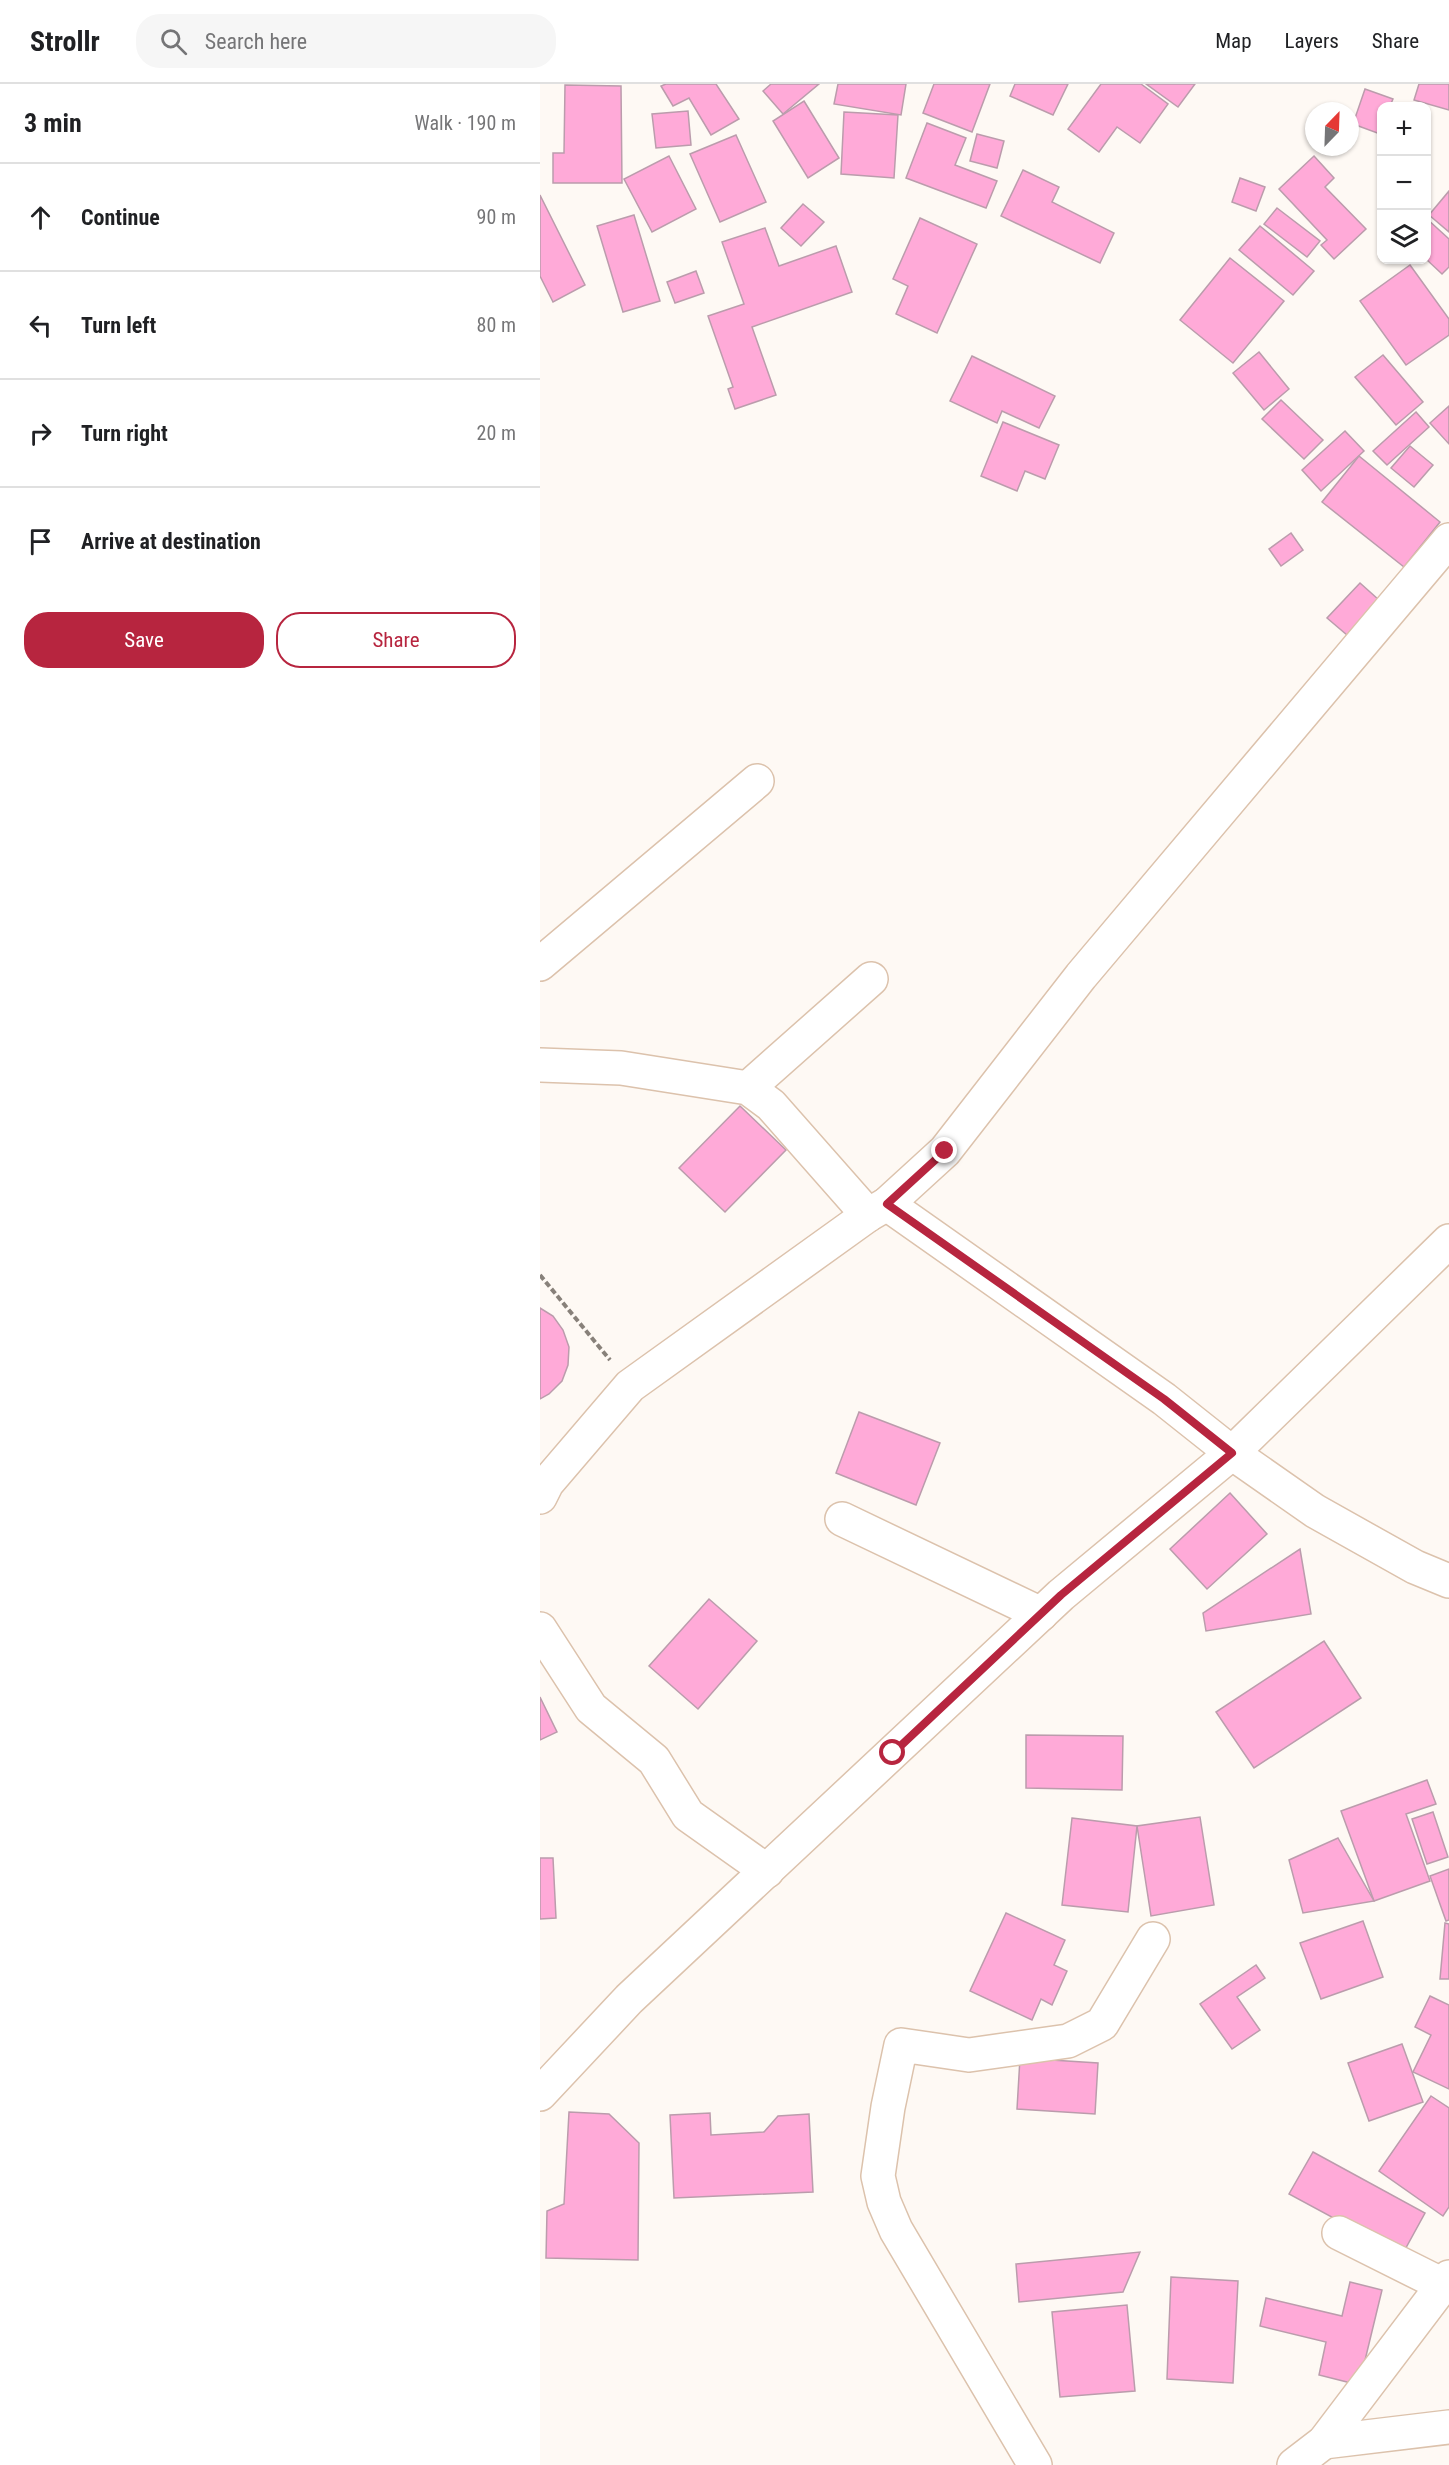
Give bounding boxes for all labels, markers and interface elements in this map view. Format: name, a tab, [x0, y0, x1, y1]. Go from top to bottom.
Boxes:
search box	[136, 14, 556, 68]
text: Strollr	[30, 25, 100, 58]
icon: search	[157, 25, 190, 58]
text: Search here	[205, 29, 307, 54]
text: Map	[1215, 29, 1252, 53]
text: Layers	[1285, 29, 1339, 53]
text: Share	[1372, 29, 1419, 53]
north arrow	[1305, 102, 1359, 156]
map controls	[1377, 102, 1431, 264]
button: +	[1377, 102, 1431, 156]
text: 3 min	[24, 108, 82, 138]
text: Walk · 190 m	[415, 111, 516, 135]
button: −	[1377, 156, 1431, 210]
icon: ahead	[24, 201, 57, 234]
text: Continue	[81, 205, 160, 230]
text: 90 m	[477, 205, 516, 229]
button: layers	[1377, 210, 1431, 264]
icon: left	[24, 309, 57, 342]
text: Turn left	[81, 313, 156, 338]
text: 80 m	[477, 313, 516, 337]
icon: right	[24, 417, 57, 450]
text: Turn right	[81, 421, 168, 446]
text: 20 m	[477, 421, 516, 445]
icon: arrive	[24, 525, 57, 558]
text: Arrive at destination	[81, 529, 261, 554]
button: Save	[24, 612, 264, 668]
button: Share	[276, 612, 516, 668]
route end	[931, 1137, 957, 1163]
route start	[879, 1739, 905, 1765]

